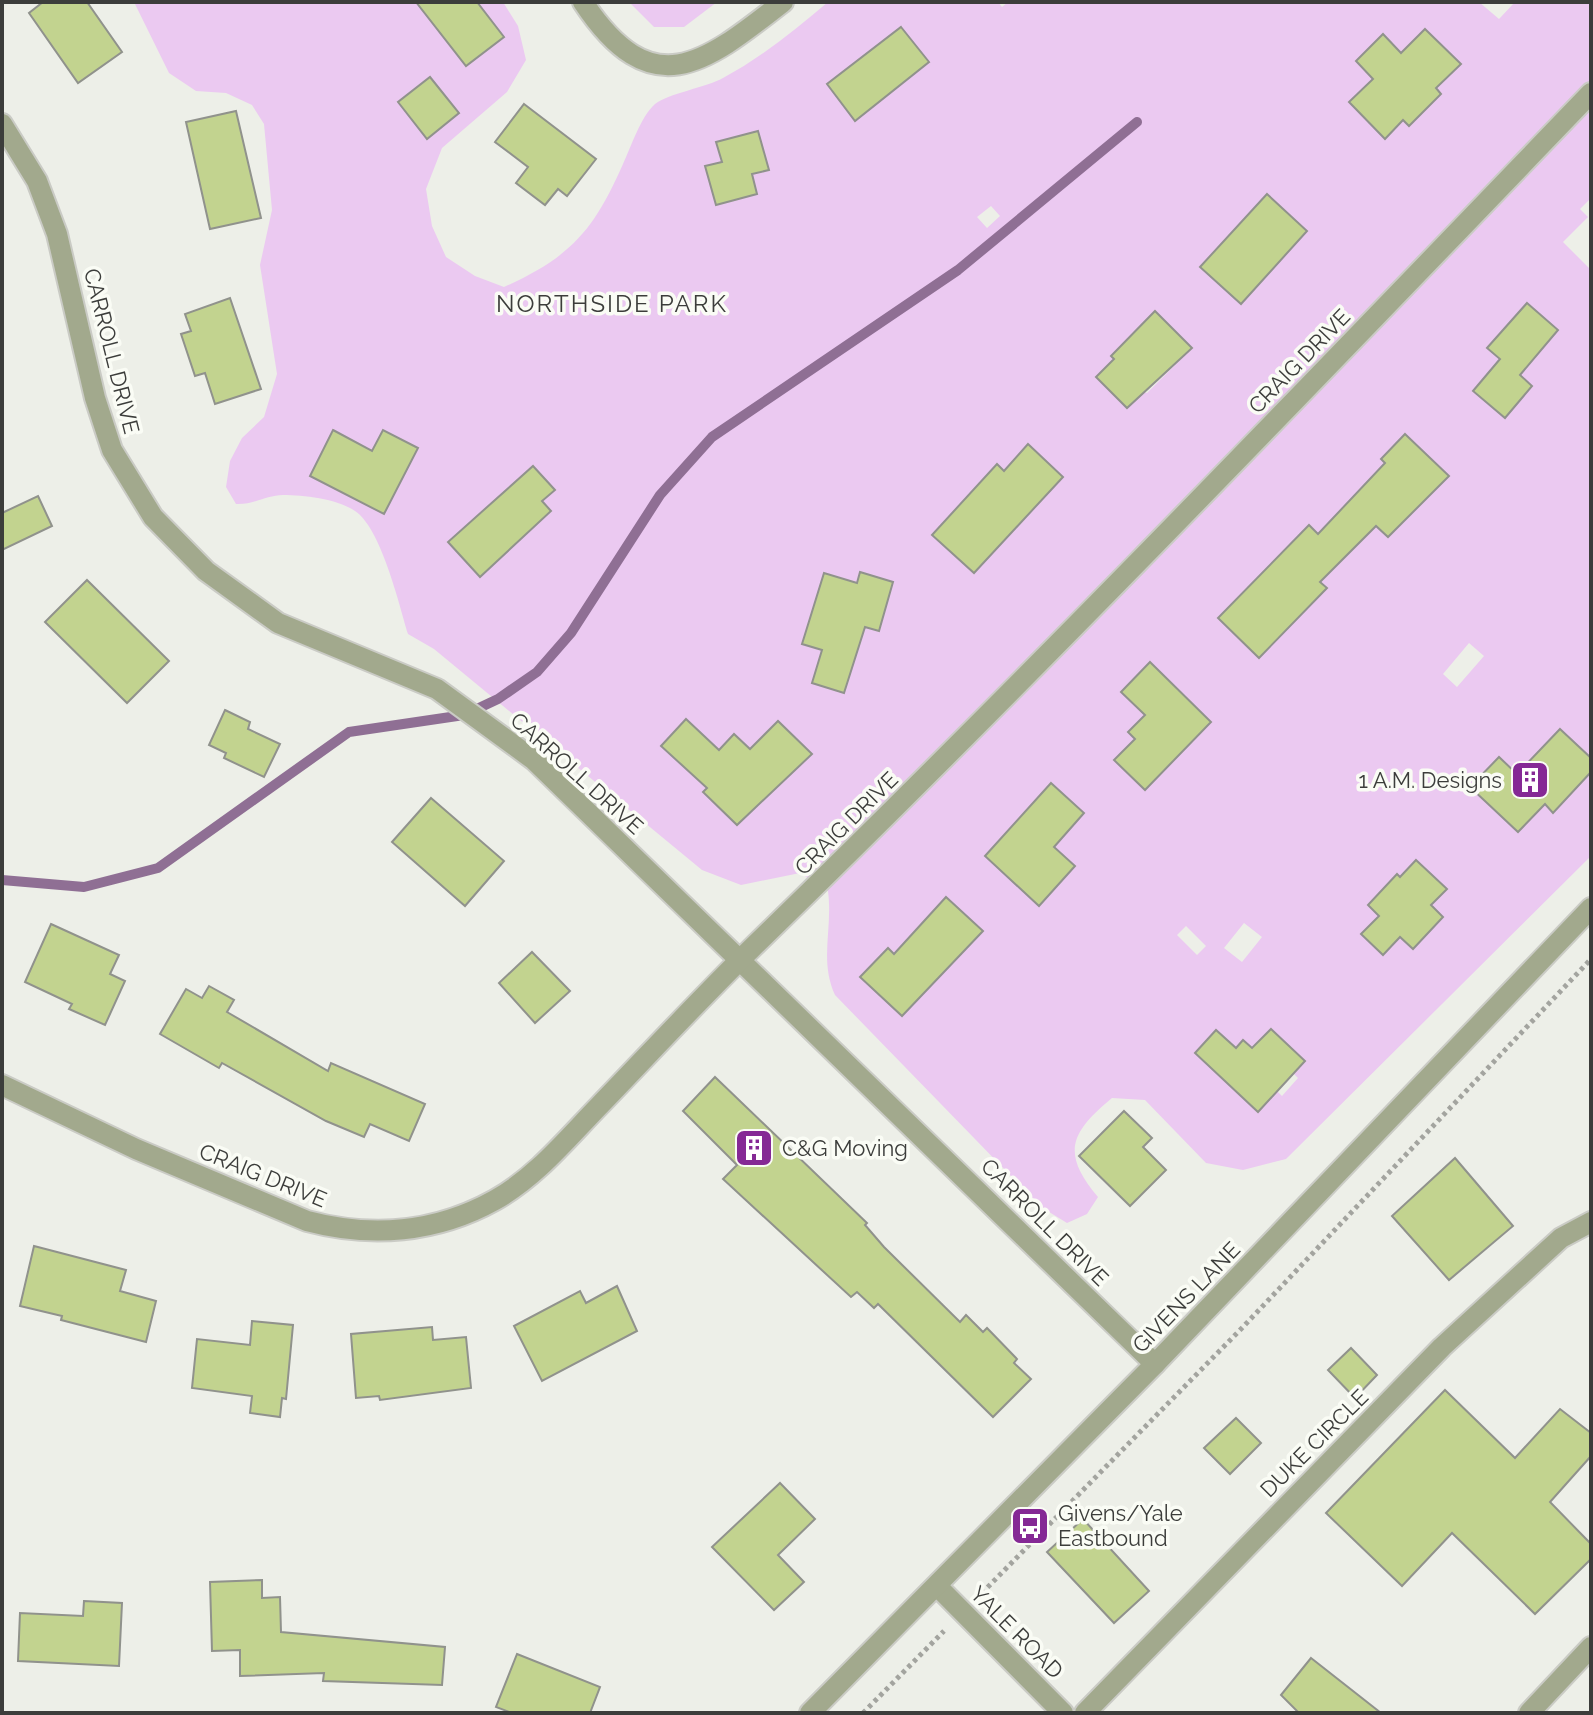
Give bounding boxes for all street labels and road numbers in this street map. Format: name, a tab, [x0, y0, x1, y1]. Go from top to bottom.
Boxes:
street label: CARROLL DRIVE	[79, 266, 145, 436]
street label: CRAIG DRIVE	[1243, 303, 1355, 419]
street label: CARROLL DRIVE	[505, 707, 649, 839]
street label: CRAIG DRIVE	[789, 766, 903, 880]
street label: CRAIG DRIVE	[196, 1138, 330, 1212]
street label: CARROLL DRIVE	[976, 1153, 1114, 1291]
street label: GIVENS LANE	[1127, 1236, 1245, 1358]
street label: DUKE CIRCLE	[1255, 1384, 1373, 1502]
street label: YALE ROAD	[965, 1580, 1069, 1684]

